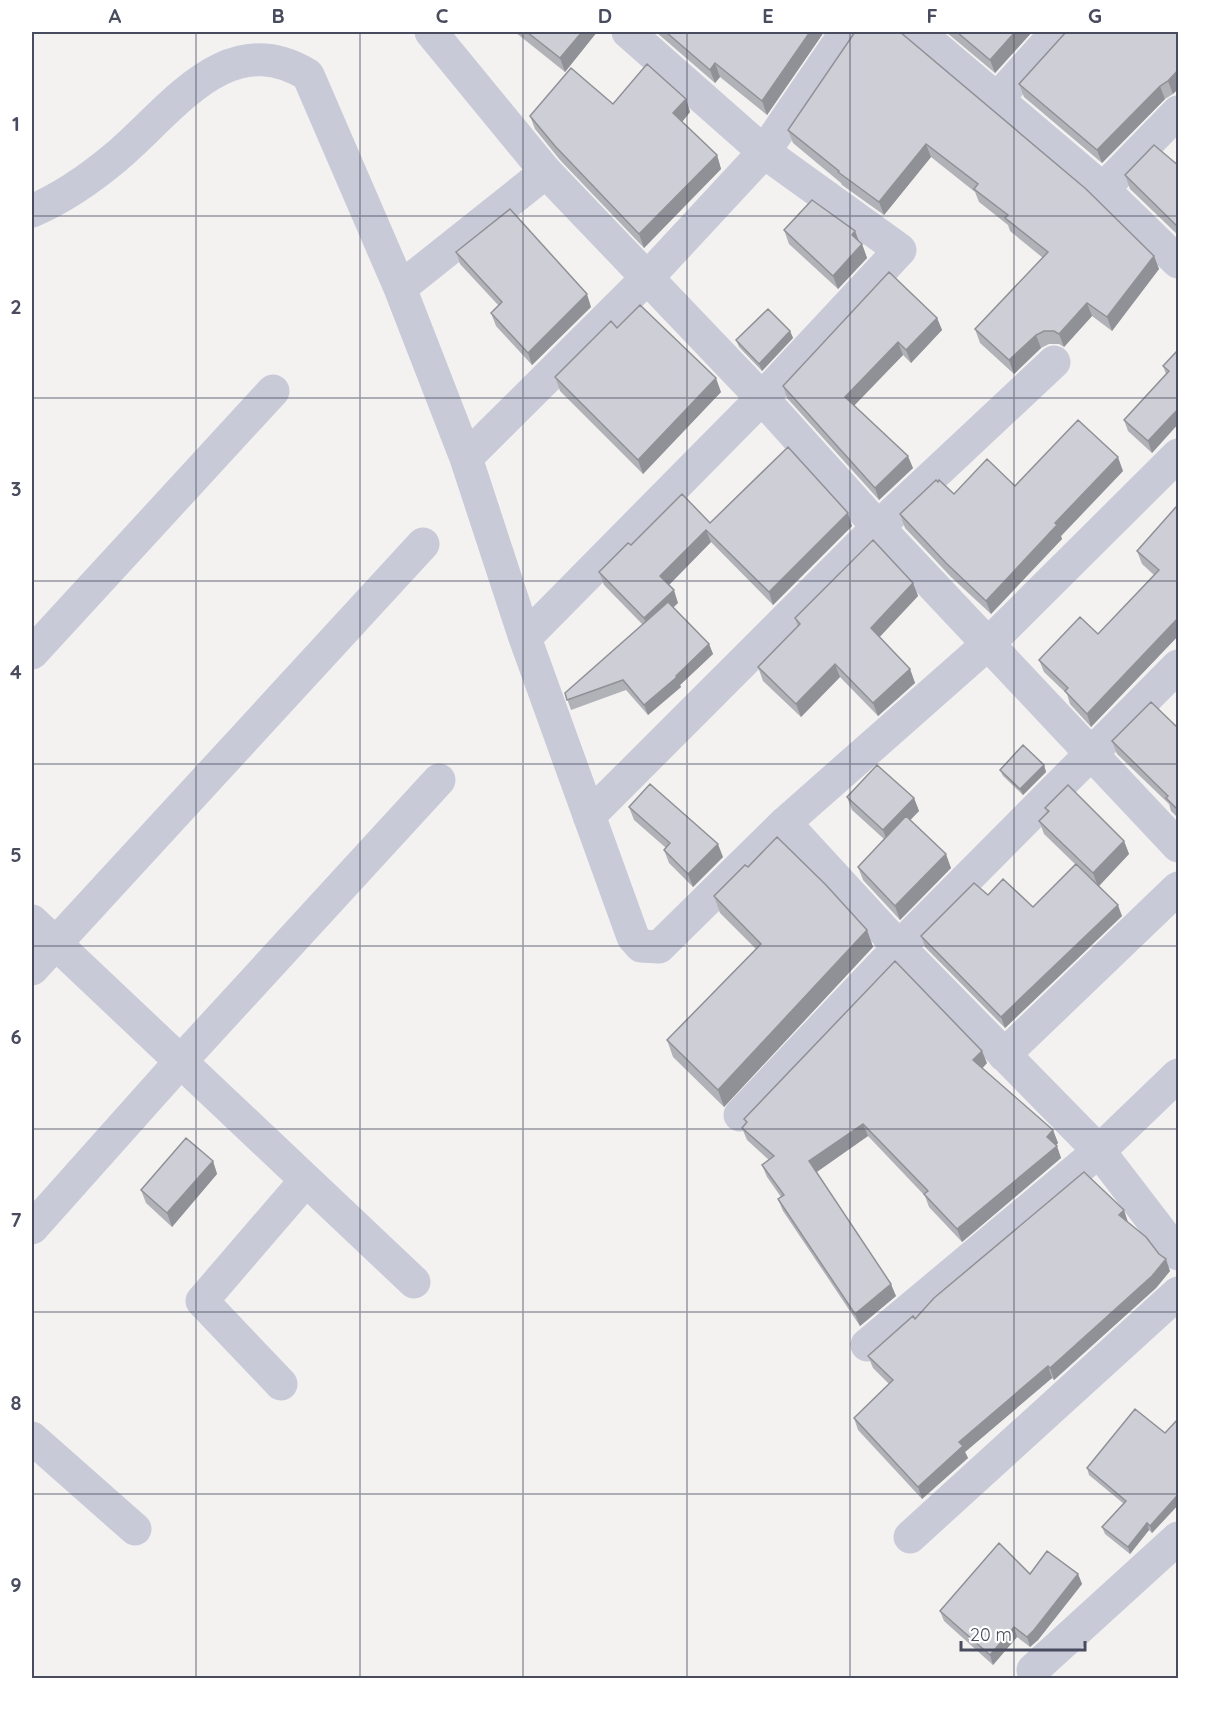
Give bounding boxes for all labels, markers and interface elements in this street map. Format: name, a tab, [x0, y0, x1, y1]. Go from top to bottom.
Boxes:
text: A	[109, 3, 122, 28]
text: B	[271, 3, 285, 28]
text: C	[436, 3, 449, 28]
text: D	[598, 3, 612, 28]
text: E	[762, 3, 774, 28]
text: F	[926, 3, 938, 28]
text: G	[1088, 3, 1102, 28]
text: 1	[12, 111, 20, 136]
text: 2	[10, 294, 22, 319]
text: 3	[11, 476, 21, 501]
text: 4	[10, 659, 22, 684]
text: 5	[10, 842, 22, 867]
text: 6	[10, 1024, 22, 1049]
text: 7	[11, 1207, 22, 1232]
text: 8	[11, 1390, 22, 1415]
text: 9	[10, 1572, 22, 1597]
scale bar	[961, 1614, 1086, 1652]
text: 20 m	[970, 1623, 1012, 1646]

